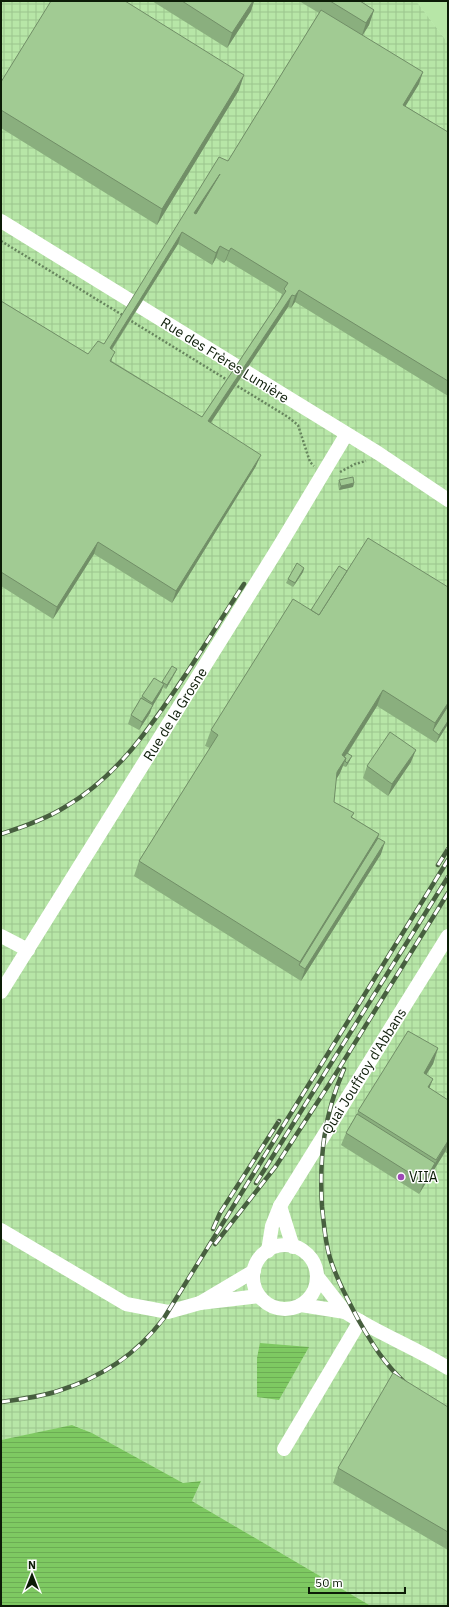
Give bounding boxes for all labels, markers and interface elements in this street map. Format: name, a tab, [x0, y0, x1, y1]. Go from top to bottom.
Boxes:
street label: Rue des Frères Lumière	[157, 313, 293, 407]
street label: Rue de la Grosne	[139, 664, 211, 764]
street label: Quai Jouffroy d'Abbans	[318, 1004, 410, 1137]
place label: VIIA	[409, 1168, 438, 1186]
marker: VIIA	[396, 1172, 406, 1182]
north arrow	[12, 1555, 52, 1595]
text: N	[28, 1558, 36, 1572]
scale bar	[309, 1569, 405, 1595]
text: 50 m	[315, 1575, 343, 1590]

